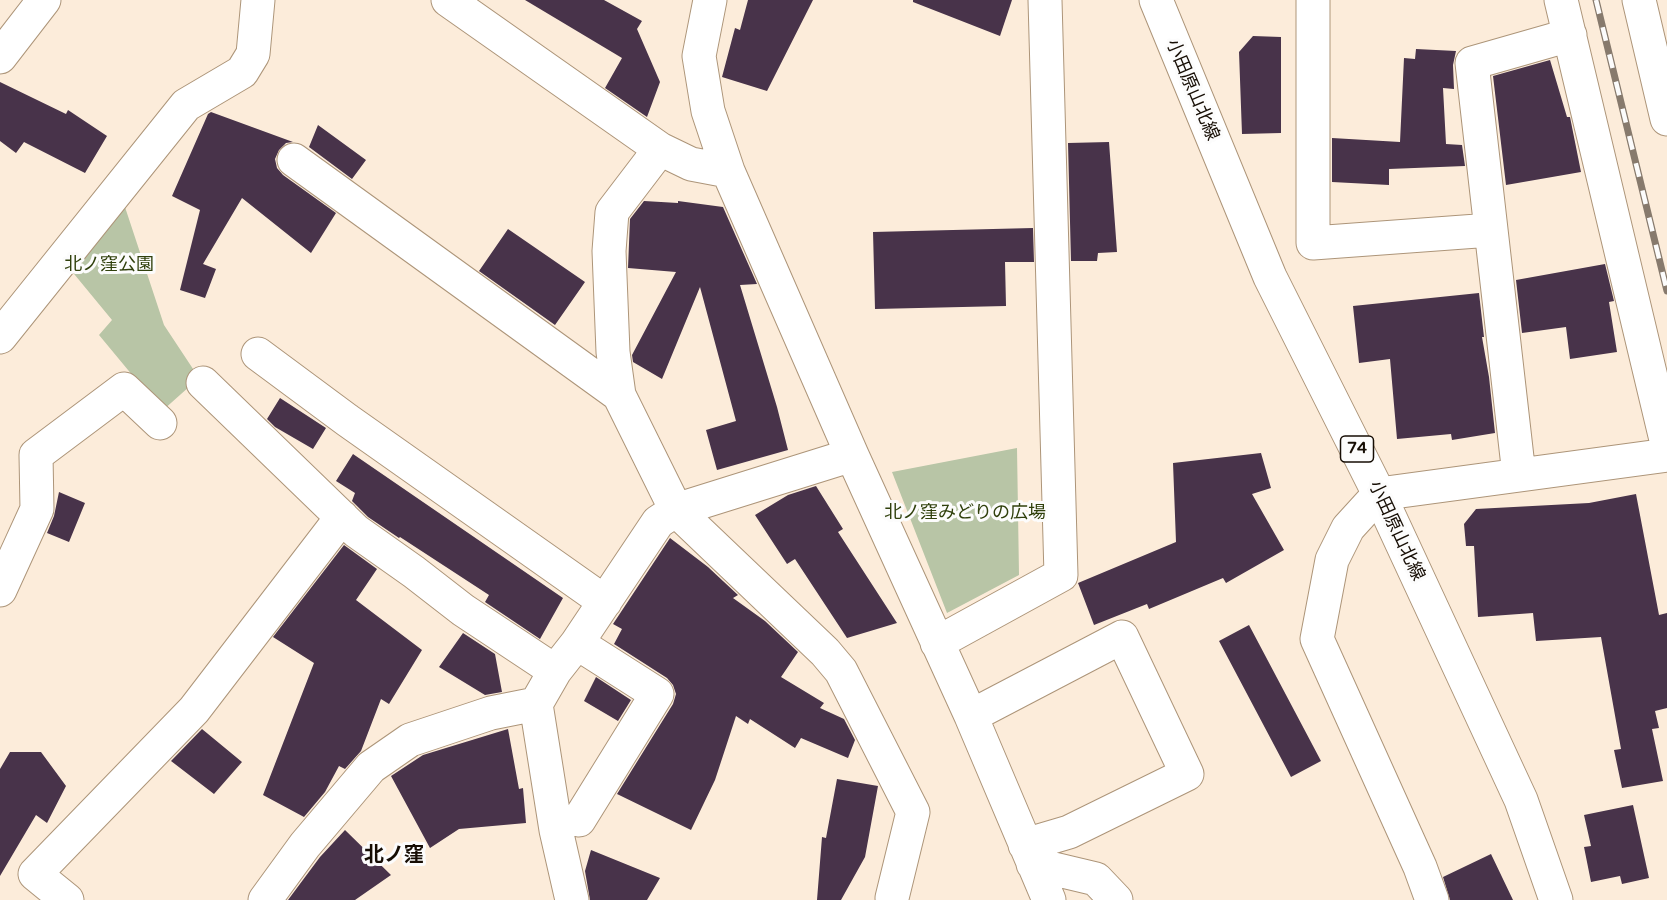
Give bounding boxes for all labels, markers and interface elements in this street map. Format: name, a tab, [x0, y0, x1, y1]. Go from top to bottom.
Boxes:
street label: 小田原山北線	[1161, 36, 1223, 144]
park label: 北ノ窪公園	[64, 254, 154, 276]
road number: 74	[1340, 436, 1374, 462]
street label: 小田原山北線	[1363, 477, 1429, 585]
park label: 北ノ窪みどりの広場	[884, 502, 1046, 524]
district label: 北ノ窪	[364, 844, 424, 868]

